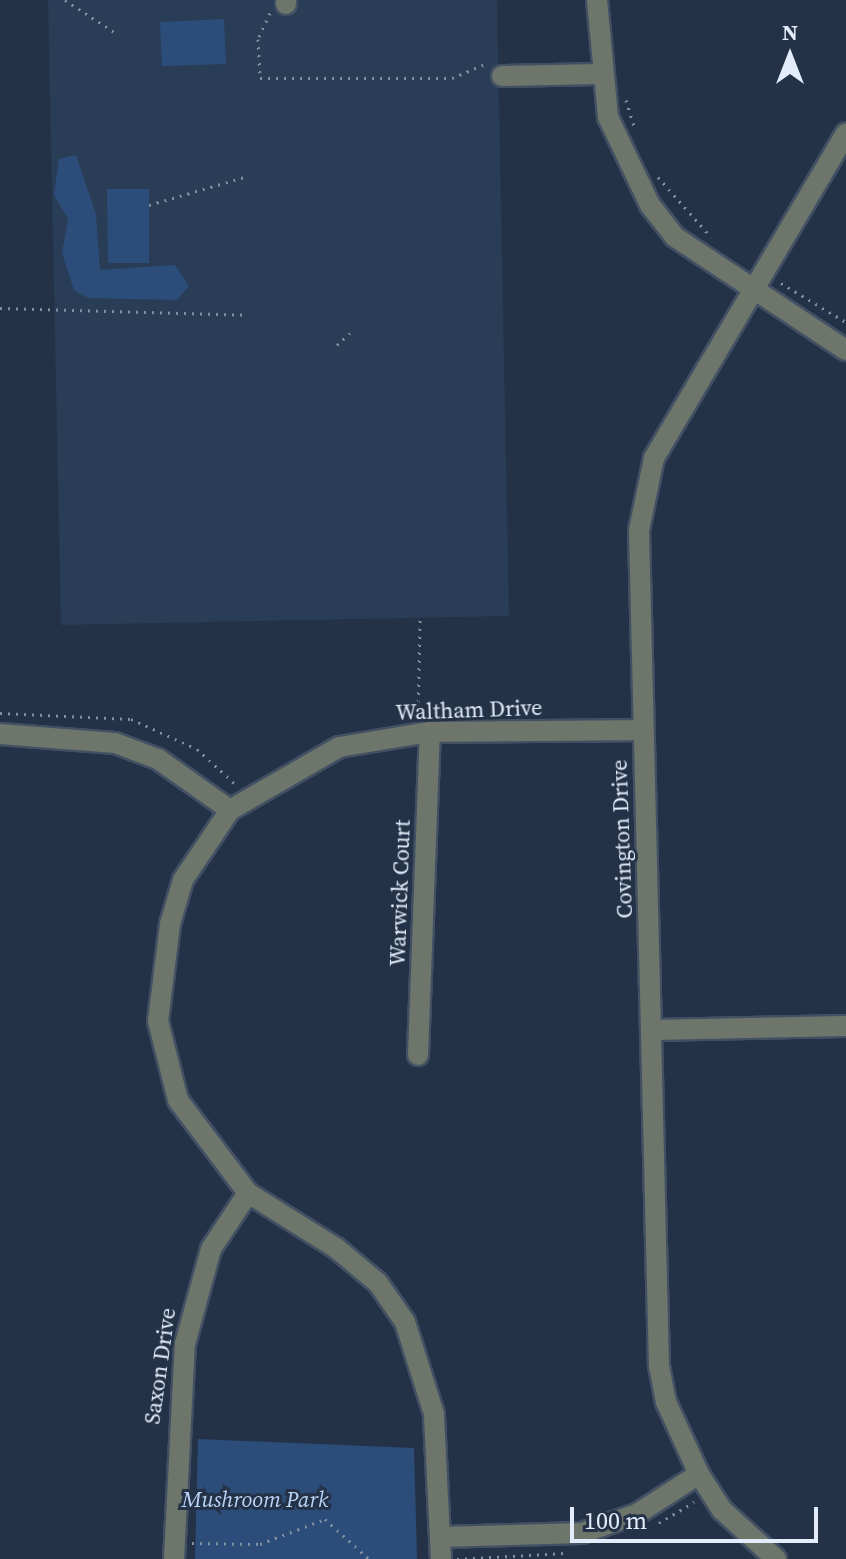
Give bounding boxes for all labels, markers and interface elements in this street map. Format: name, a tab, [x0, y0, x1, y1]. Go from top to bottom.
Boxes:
north arrow	[750, 16, 830, 96]
text: N	[782, 17, 798, 47]
street label: Waltham Drive	[395, 694, 543, 726]
street label: Covington Drive	[606, 759, 638, 919]
street label: Warwick Court	[384, 819, 416, 967]
street label: Saxon Drive	[139, 1306, 181, 1426]
park label: Mushroom Park	[182, 1487, 328, 1513]
scale bar	[574, 1491, 822, 1541]
text: 100 m	[584, 1504, 647, 1537]

